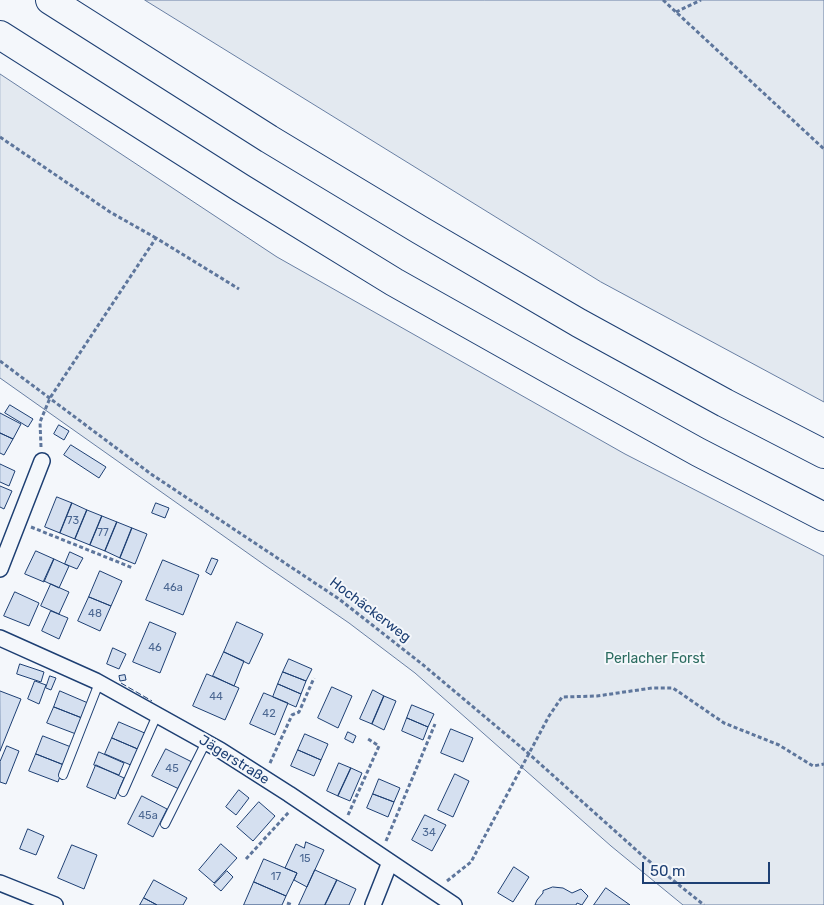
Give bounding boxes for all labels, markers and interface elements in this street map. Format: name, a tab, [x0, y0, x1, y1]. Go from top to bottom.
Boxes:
house number: 73	[67, 514, 79, 528]
house number: 77	[97, 526, 109, 540]
street label: Hochäckerweg	[326, 574, 414, 646]
house number: 46a	[163, 581, 183, 595]
house number: 48	[88, 607, 102, 621]
house number: 46	[148, 641, 162, 655]
park label: Perlacher Forst	[605, 651, 705, 667]
house number: 44	[209, 690, 223, 704]
house number: 42	[262, 707, 276, 721]
street label: Jägerstraße	[196, 732, 272, 788]
house number: 45	[165, 762, 179, 776]
house number: 45a	[138, 809, 158, 823]
house number: 34	[422, 826, 436, 840]
house number: 15	[299, 852, 311, 866]
scale bar	[644, 852, 772, 884]
text: 50 m	[650, 862, 685, 880]
house number: 17	[271, 870, 281, 884]

